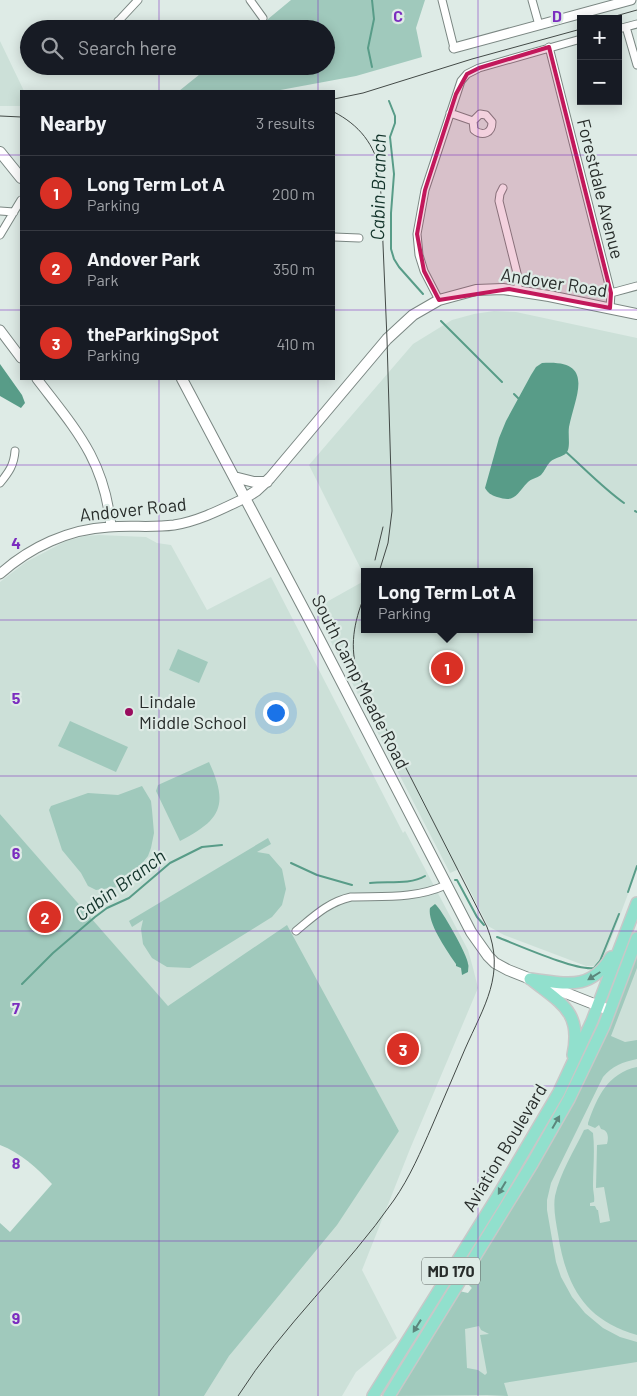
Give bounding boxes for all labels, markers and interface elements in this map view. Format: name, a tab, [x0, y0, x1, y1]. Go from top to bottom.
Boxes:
text: C	[393, 6, 403, 25]
text: D	[552, 6, 562, 25]
map controls	[577, 15, 622, 105]
button: +	[577, 15, 622, 60]
search box	[20, 20, 335, 75]
icon: search	[38, 34, 66, 62]
text: Search here	[78, 36, 177, 59]
button: −	[577, 60, 622, 105]
text: Nearby	[40, 110, 106, 135]
text: 3 results	[256, 113, 315, 132]
street label: Forestdale Avenue	[573, 116, 629, 261]
water label: Cabin Branch	[365, 133, 390, 241]
text: Long Term Lot A	[87, 172, 225, 195]
text: 1	[53, 184, 59, 203]
text: 200 m	[272, 184, 315, 203]
text: Parking	[87, 195, 140, 214]
text: Andover Park	[87, 247, 200, 270]
text: 2	[52, 259, 60, 278]
text: 350 m	[273, 259, 315, 278]
street label: Andover Road	[499, 263, 609, 301]
text: Park	[87, 270, 118, 289]
text: theParkingSpot	[87, 322, 219, 345]
text: 3	[52, 334, 60, 353]
text: 410 m	[277, 334, 315, 353]
text: Parking	[87, 345, 140, 364]
street label: Andover Road	[78, 492, 188, 526]
text: 4	[11, 533, 21, 552]
popup	[361, 568, 533, 633]
text: Long Term Lot A	[378, 580, 516, 603]
street label: South Camp Meade Road	[307, 591, 414, 772]
text: Parking	[378, 603, 431, 622]
pin: 1	[431, 649, 463, 687]
text: 5	[12, 688, 21, 707]
place label: Lindale Middle School	[139, 690, 247, 733]
your location	[263, 700, 289, 726]
marker: Lindale Middle School	[123, 706, 135, 718]
text: 6	[12, 843, 21, 862]
water label: Cabin Branch	[70, 844, 170, 925]
pin: 2	[29, 898, 61, 936]
one-way arrow	[587, 972, 600, 981]
text: 7	[12, 998, 20, 1017]
pin: 3	[387, 1030, 419, 1068]
street label: Aviation Boulevard	[457, 1080, 551, 1215]
one-way arrow	[552, 1115, 560, 1130]
text: 8	[12, 1153, 21, 1172]
one-way arrow	[498, 1181, 507, 1194]
road number: MD 170	[422, 1258, 480, 1284]
text: 9	[12, 1308, 20, 1327]
one-way arrow	[412, 1319, 421, 1332]

